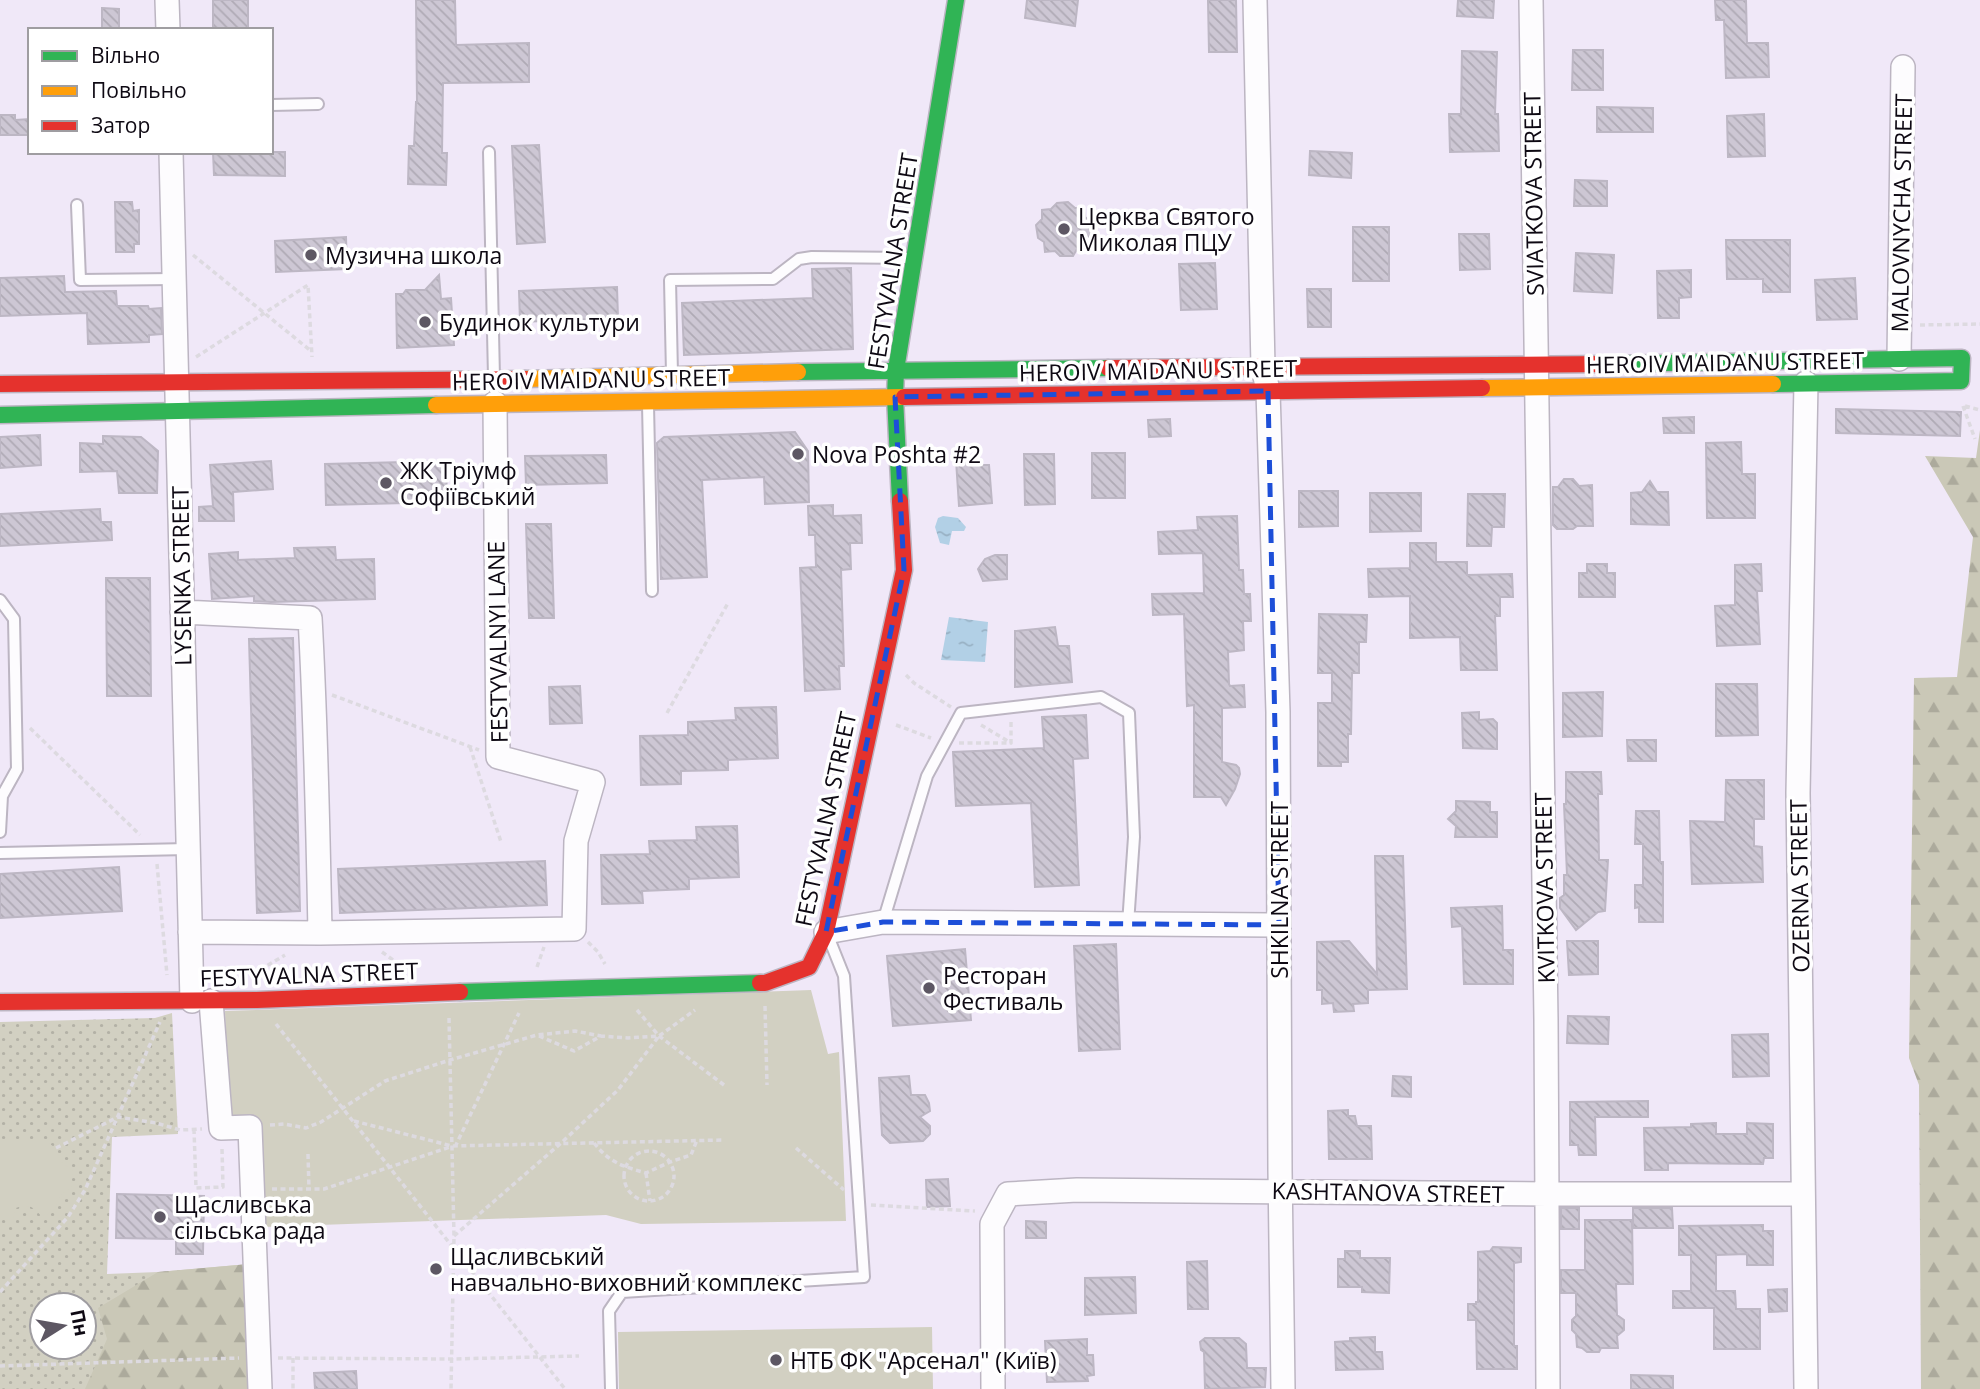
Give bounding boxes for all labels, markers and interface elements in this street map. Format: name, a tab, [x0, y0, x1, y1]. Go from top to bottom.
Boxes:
legend	[28, 28, 273, 154]
text: Вільно	[91, 41, 160, 69]
text: Повільно	[91, 76, 187, 104]
street label: SVIATKOVA STREET	[1515, 91, 1551, 296]
street label: MALOVNYCHA STREET	[1883, 93, 1919, 333]
text: Затор	[91, 111, 150, 139]
street label: FESTYVALNA STREET	[859, 150, 925, 371]
place label: Церква Святого Миколая ПЦУ	[1078, 200, 1255, 258]
marker: Церква Святого Миколая ПЦУ	[1056, 221, 1072, 237]
place label: Музична школа	[325, 239, 502, 271]
marker: Музична школа	[303, 247, 319, 263]
place label: Будинок культури	[439, 306, 640, 338]
marker: Будинок культури	[417, 314, 433, 330]
street label: HEROIV MAIDANU STREET	[1585, 344, 1865, 380]
street label: HEROIV MAIDANU STREET	[1018, 352, 1298, 388]
street label: HEROIV MAIDANU STREET	[451, 361, 731, 397]
place label: Nova Poshta #2	[812, 438, 981, 470]
marker: Nova Poshta #2	[790, 446, 806, 462]
place label: ЖК Тріумф Софіївський	[400, 454, 535, 512]
marker: ЖК Тріумф Софіївський	[378, 475, 394, 491]
street label: LYSENKA STREET	[163, 485, 199, 666]
street label: FESTYVALNYI LANE	[479, 541, 515, 743]
street label: FESTYVALNA STREET	[787, 708, 863, 929]
street label: KVITKOVA STREET	[1526, 792, 1562, 984]
street label: OZERNA STREET	[1781, 799, 1817, 973]
street label: SHKILNA STREET	[1263, 801, 1295, 979]
street label: FESTYVALNA STREET	[199, 954, 419, 994]
place label: Ресторан Фестиваль	[943, 959, 1063, 1017]
marker: Ресторан Фестиваль	[921, 980, 937, 996]
street label: KASHTANOVA STREET	[1271, 1174, 1505, 1210]
place label: Щасливська сільська рада	[174, 1188, 326, 1246]
marker: Щасливська сільська рада	[152, 1209, 168, 1225]
place label: Щасливський навчально-виховний комплекс	[450, 1240, 802, 1298]
marker: Щасливський навчально-виховний комплекс	[428, 1261, 444, 1277]
north arrow	[28, 1291, 98, 1361]
text: Пн	[64, 1307, 95, 1338]
place label: НТБ ФК "Арсенал" (Київ)	[790, 1344, 1057, 1376]
marker: НТБ ФК "Арсенал" (Київ)	[768, 1352, 784, 1368]

